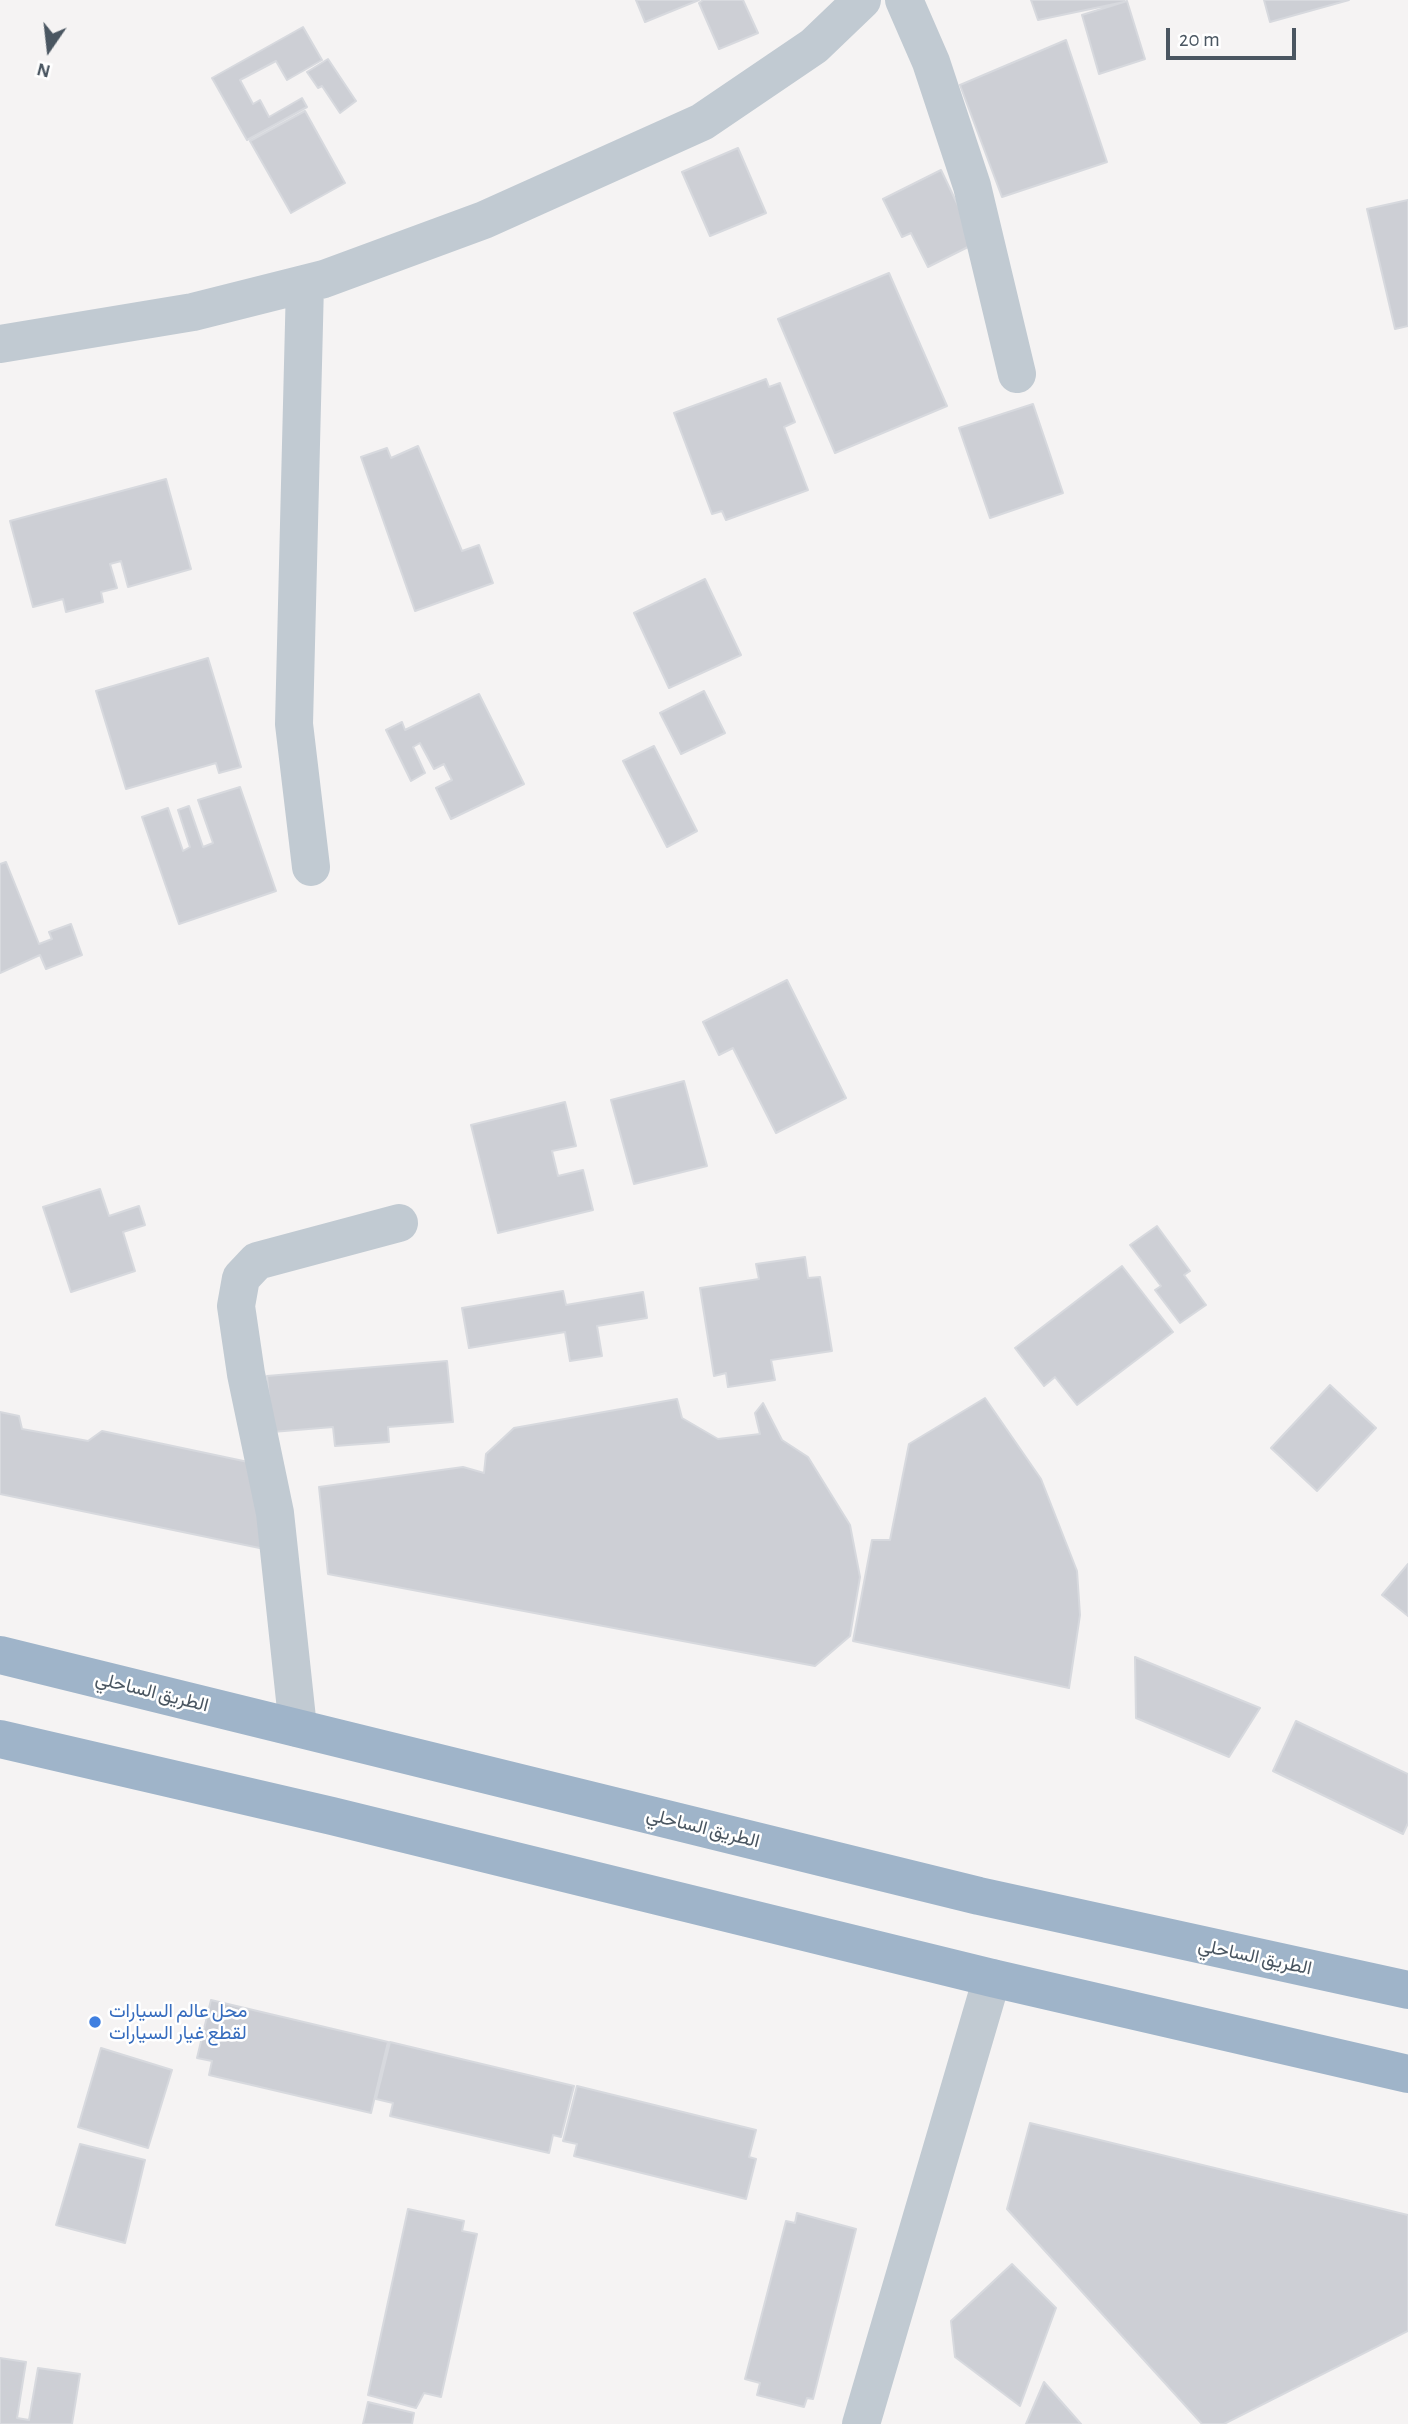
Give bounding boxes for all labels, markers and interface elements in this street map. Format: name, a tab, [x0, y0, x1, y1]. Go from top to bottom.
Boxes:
north arrow	[14, 14, 84, 84]
scale bar	[1170, 14, 1300, 58]
text: 20 m	[1179, 29, 1220, 50]
text: N	[35, 59, 53, 81]
street label: الطريق الساحلي	[93, 1667, 211, 1717]
street label: الطريق الساحلي	[644, 1803, 762, 1853]
street label: الطريق الساحلي	[1196, 1934, 1314, 1980]
place label: محل عالم السيارات لقطع غيار السيارات	[109, 2000, 247, 2044]
marker: محل عالم السيارات لقطع غيار السيارات	[87, 2014, 103, 2030]

